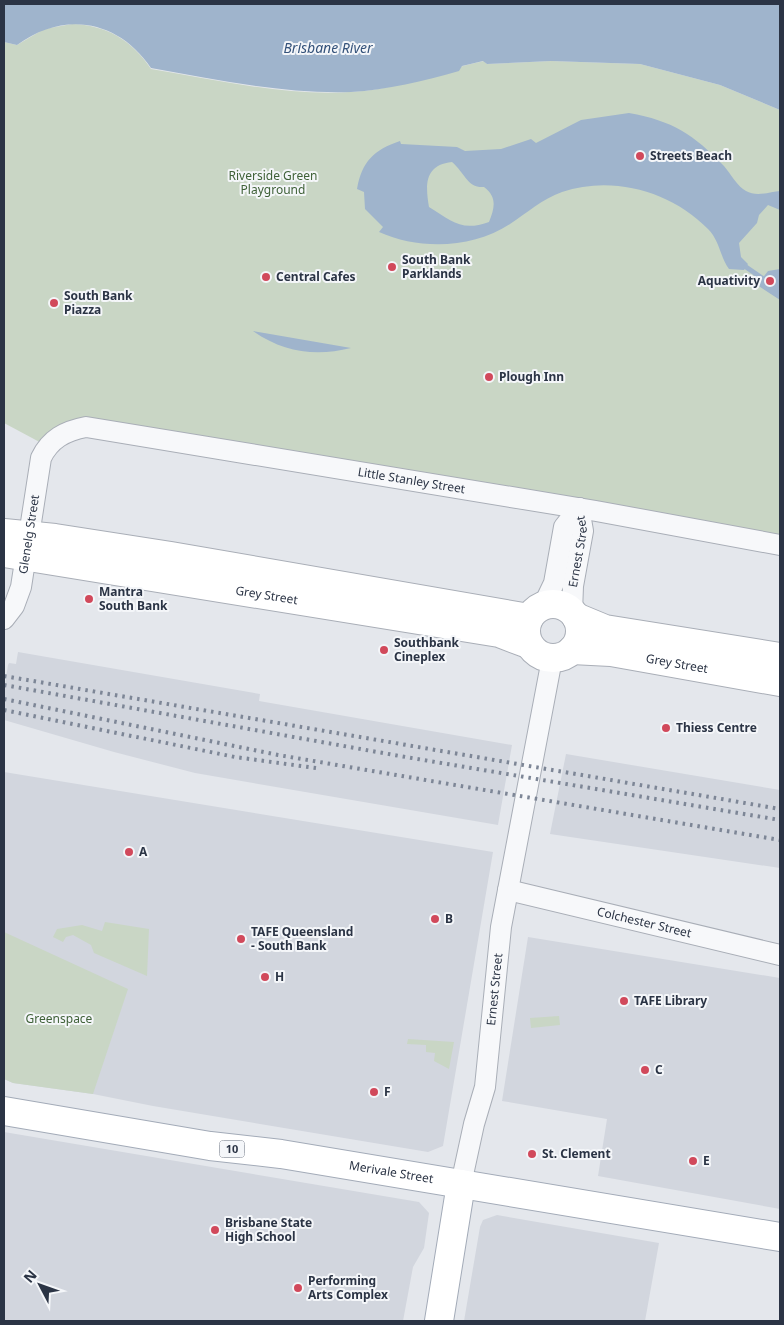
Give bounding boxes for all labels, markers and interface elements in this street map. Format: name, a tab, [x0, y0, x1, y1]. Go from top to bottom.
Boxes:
water label: Brisbane River	[283, 38, 373, 57]
place label: Streets Beach	[650, 147, 732, 164]
marker: Streets Beach	[634, 150, 646, 162]
park label: Riverside Green Playground	[229, 167, 317, 198]
place label: South Bank Parklands	[402, 251, 471, 282]
marker: South Bank Parklands	[386, 261, 398, 273]
place label: Central Cafes	[276, 268, 356, 285]
marker: Central Cafes	[260, 271, 272, 283]
place label: Aquativity	[698, 272, 760, 289]
marker: Aquativity	[764, 275, 776, 287]
place label: South Bank Piazza	[64, 287, 133, 318]
marker: South Bank Piazza	[48, 297, 60, 309]
place label: Plough Inn	[499, 368, 564, 385]
marker: Plough Inn	[483, 371, 495, 383]
street label: Little Stanley Street	[357, 463, 467, 497]
street label: Glenelg Street	[14, 493, 43, 575]
street label: Ernest Street	[564, 514, 591, 589]
street label: Grey Street	[234, 582, 300, 608]
place label: Mantra South Bank	[99, 583, 168, 614]
marker: Mantra South Bank	[83, 593, 95, 605]
place label: Southbank Cineplex	[394, 634, 459, 665]
marker: Southbank Cineplex	[378, 644, 390, 656]
street label: Grey Street	[645, 649, 710, 677]
place label: Thiess Centre	[676, 719, 757, 736]
marker: Thiess Centre	[660, 722, 672, 734]
place label: A	[139, 843, 148, 860]
marker: A	[123, 846, 135, 858]
street label: Colchester Street	[595, 903, 694, 942]
place label: B	[445, 910, 453, 927]
marker: B	[429, 913, 441, 925]
place label: TAFE Queensland - South Bank	[251, 923, 353, 954]
marker: TAFE Queensland - South Bank	[235, 933, 247, 945]
street label: Ernest Street	[482, 952, 506, 1026]
place label: H	[275, 968, 284, 985]
marker: H	[259, 971, 271, 983]
place label: TAFE Library	[634, 992, 707, 1009]
marker: TAFE Library	[618, 995, 630, 1007]
park label: Greenspace	[26, 1010, 93, 1027]
place label: C	[655, 1061, 663, 1078]
marker: C	[639, 1064, 651, 1076]
place label: F	[384, 1083, 391, 1100]
marker: F	[368, 1086, 380, 1098]
road number: 10	[220, 1140, 244, 1158]
place label: St. Clement	[542, 1145, 611, 1162]
marker: St. Clement	[526, 1148, 538, 1160]
place label: E	[703, 1152, 710, 1169]
marker: E	[687, 1155, 699, 1167]
street label: Merivale Street	[348, 1156, 435, 1187]
place label: Brisbane State High School	[225, 1214, 312, 1245]
marker: Brisbane State High School	[209, 1224, 221, 1236]
north arrow	[15, 1260, 65, 1310]
text: N	[19, 1266, 41, 1287]
place label: Performing Arts Complex	[308, 1272, 388, 1303]
marker: Performing Arts Complex	[292, 1282, 304, 1294]

